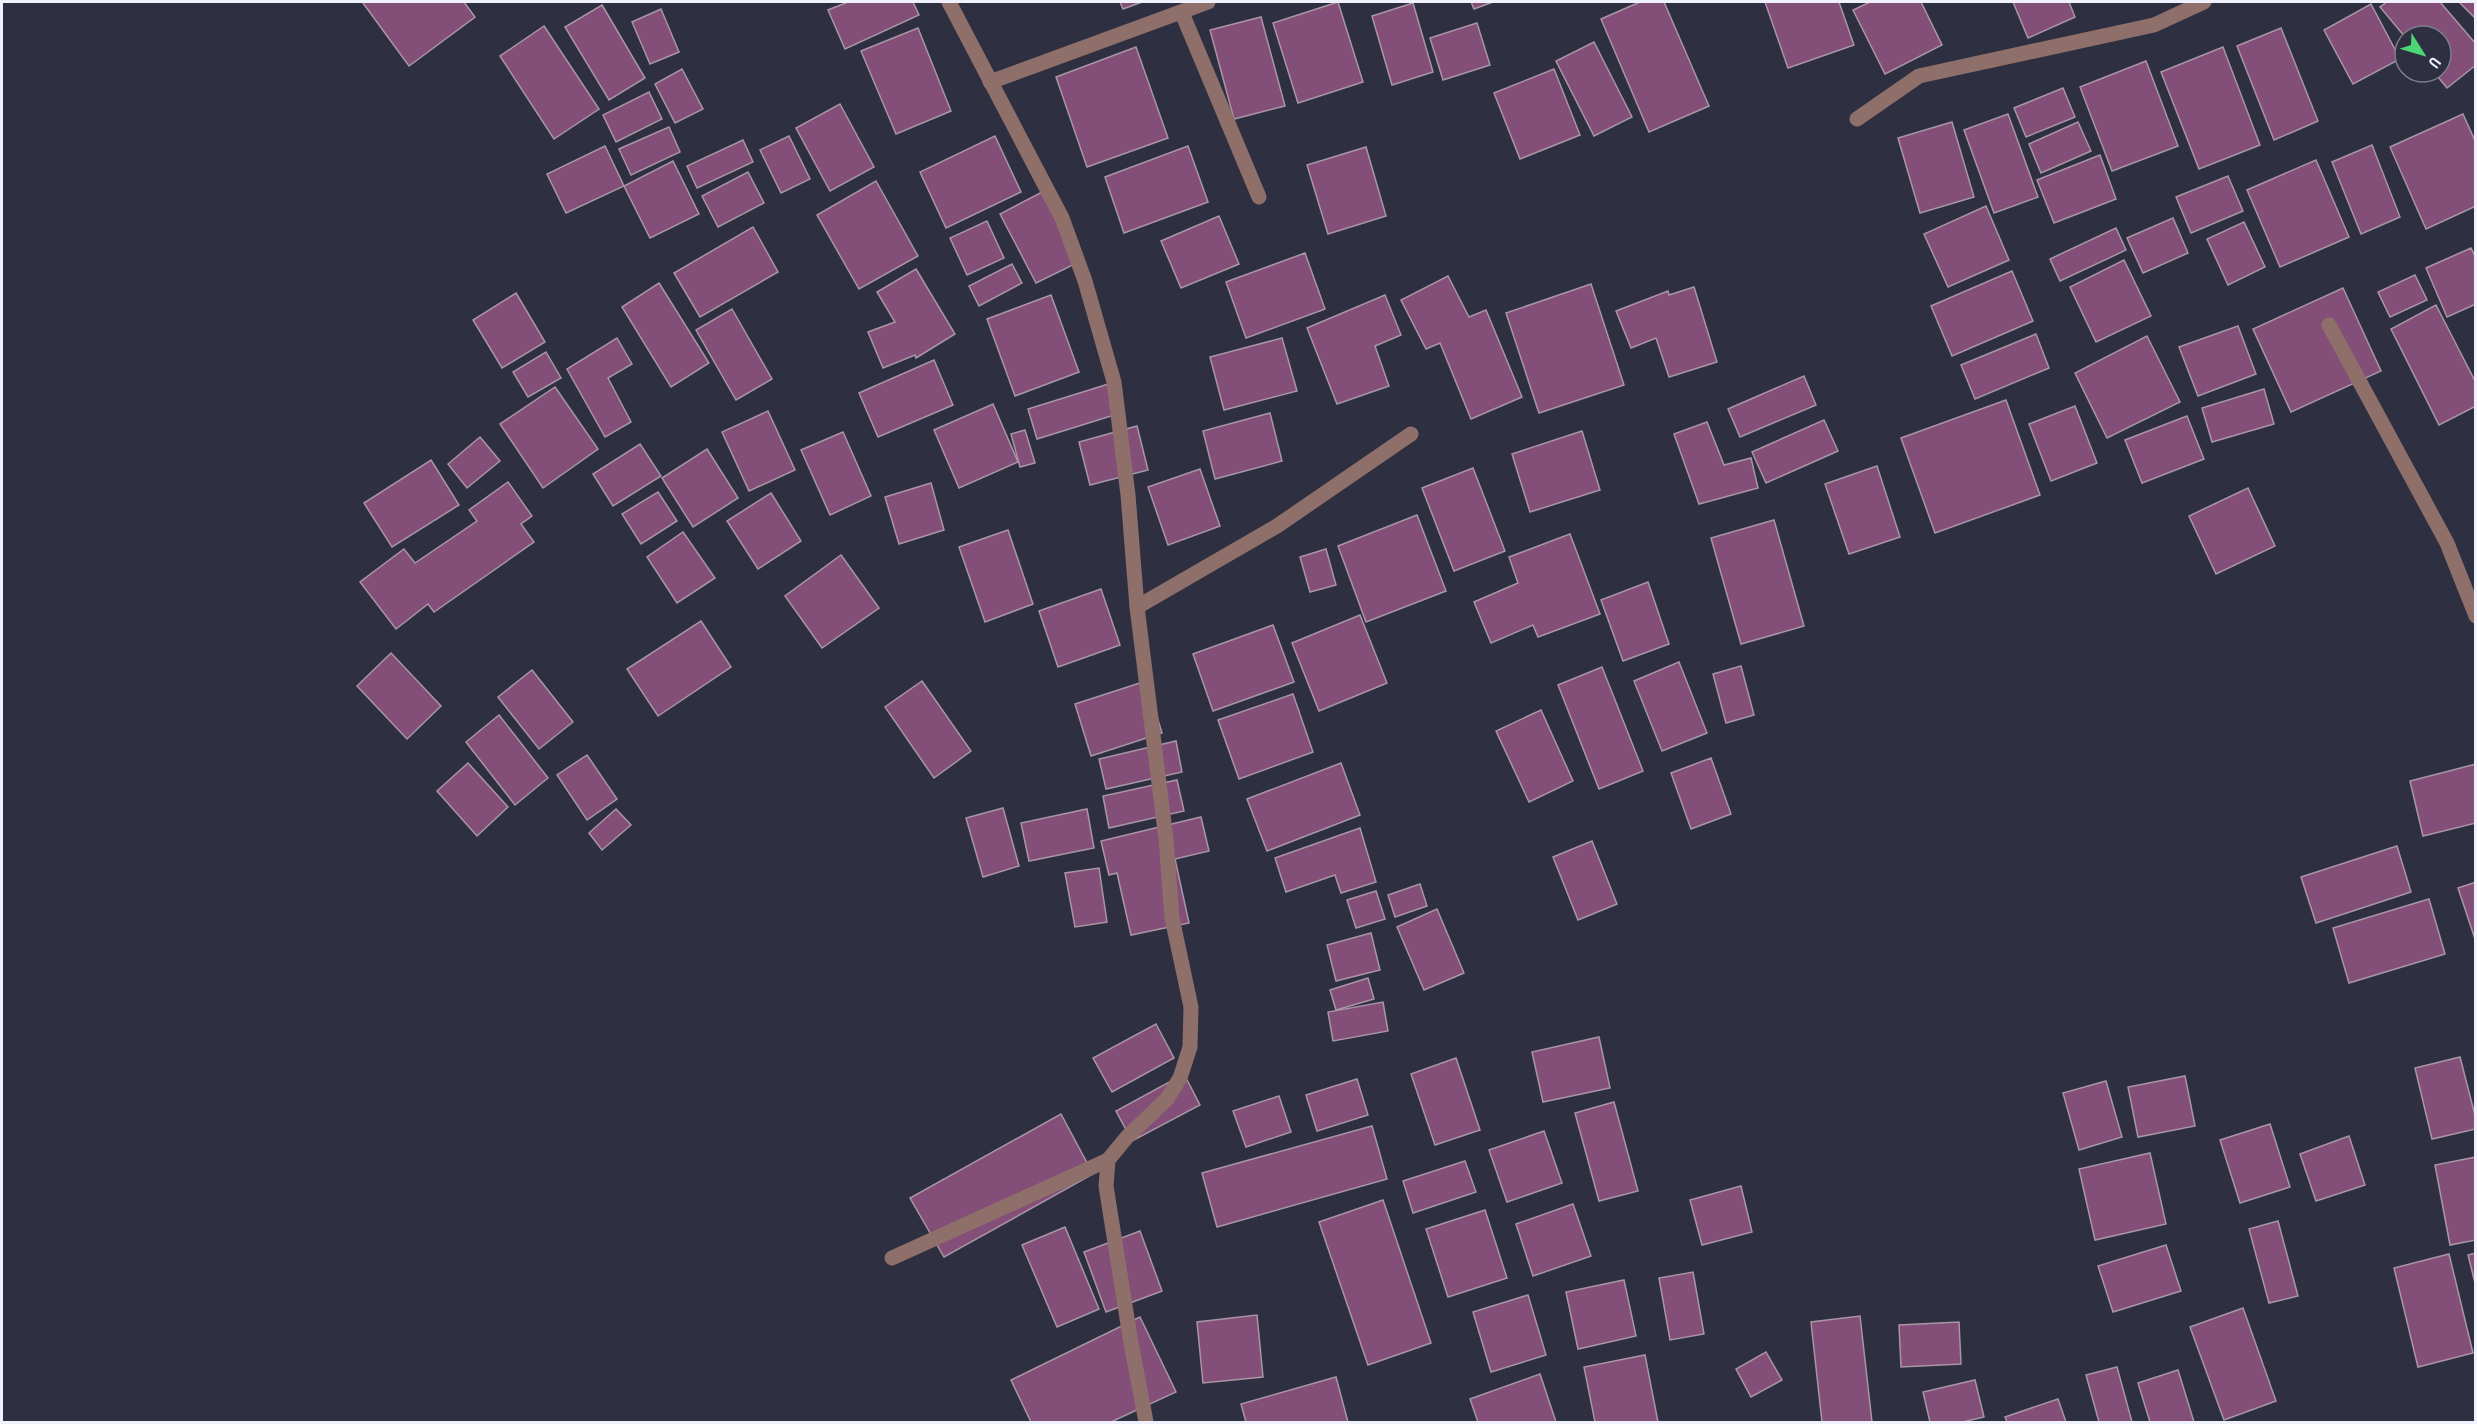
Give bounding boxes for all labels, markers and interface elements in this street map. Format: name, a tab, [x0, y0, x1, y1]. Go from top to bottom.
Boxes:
north arrow	[2393, 24, 2453, 84]
text: U	[2425, 54, 2445, 72]

